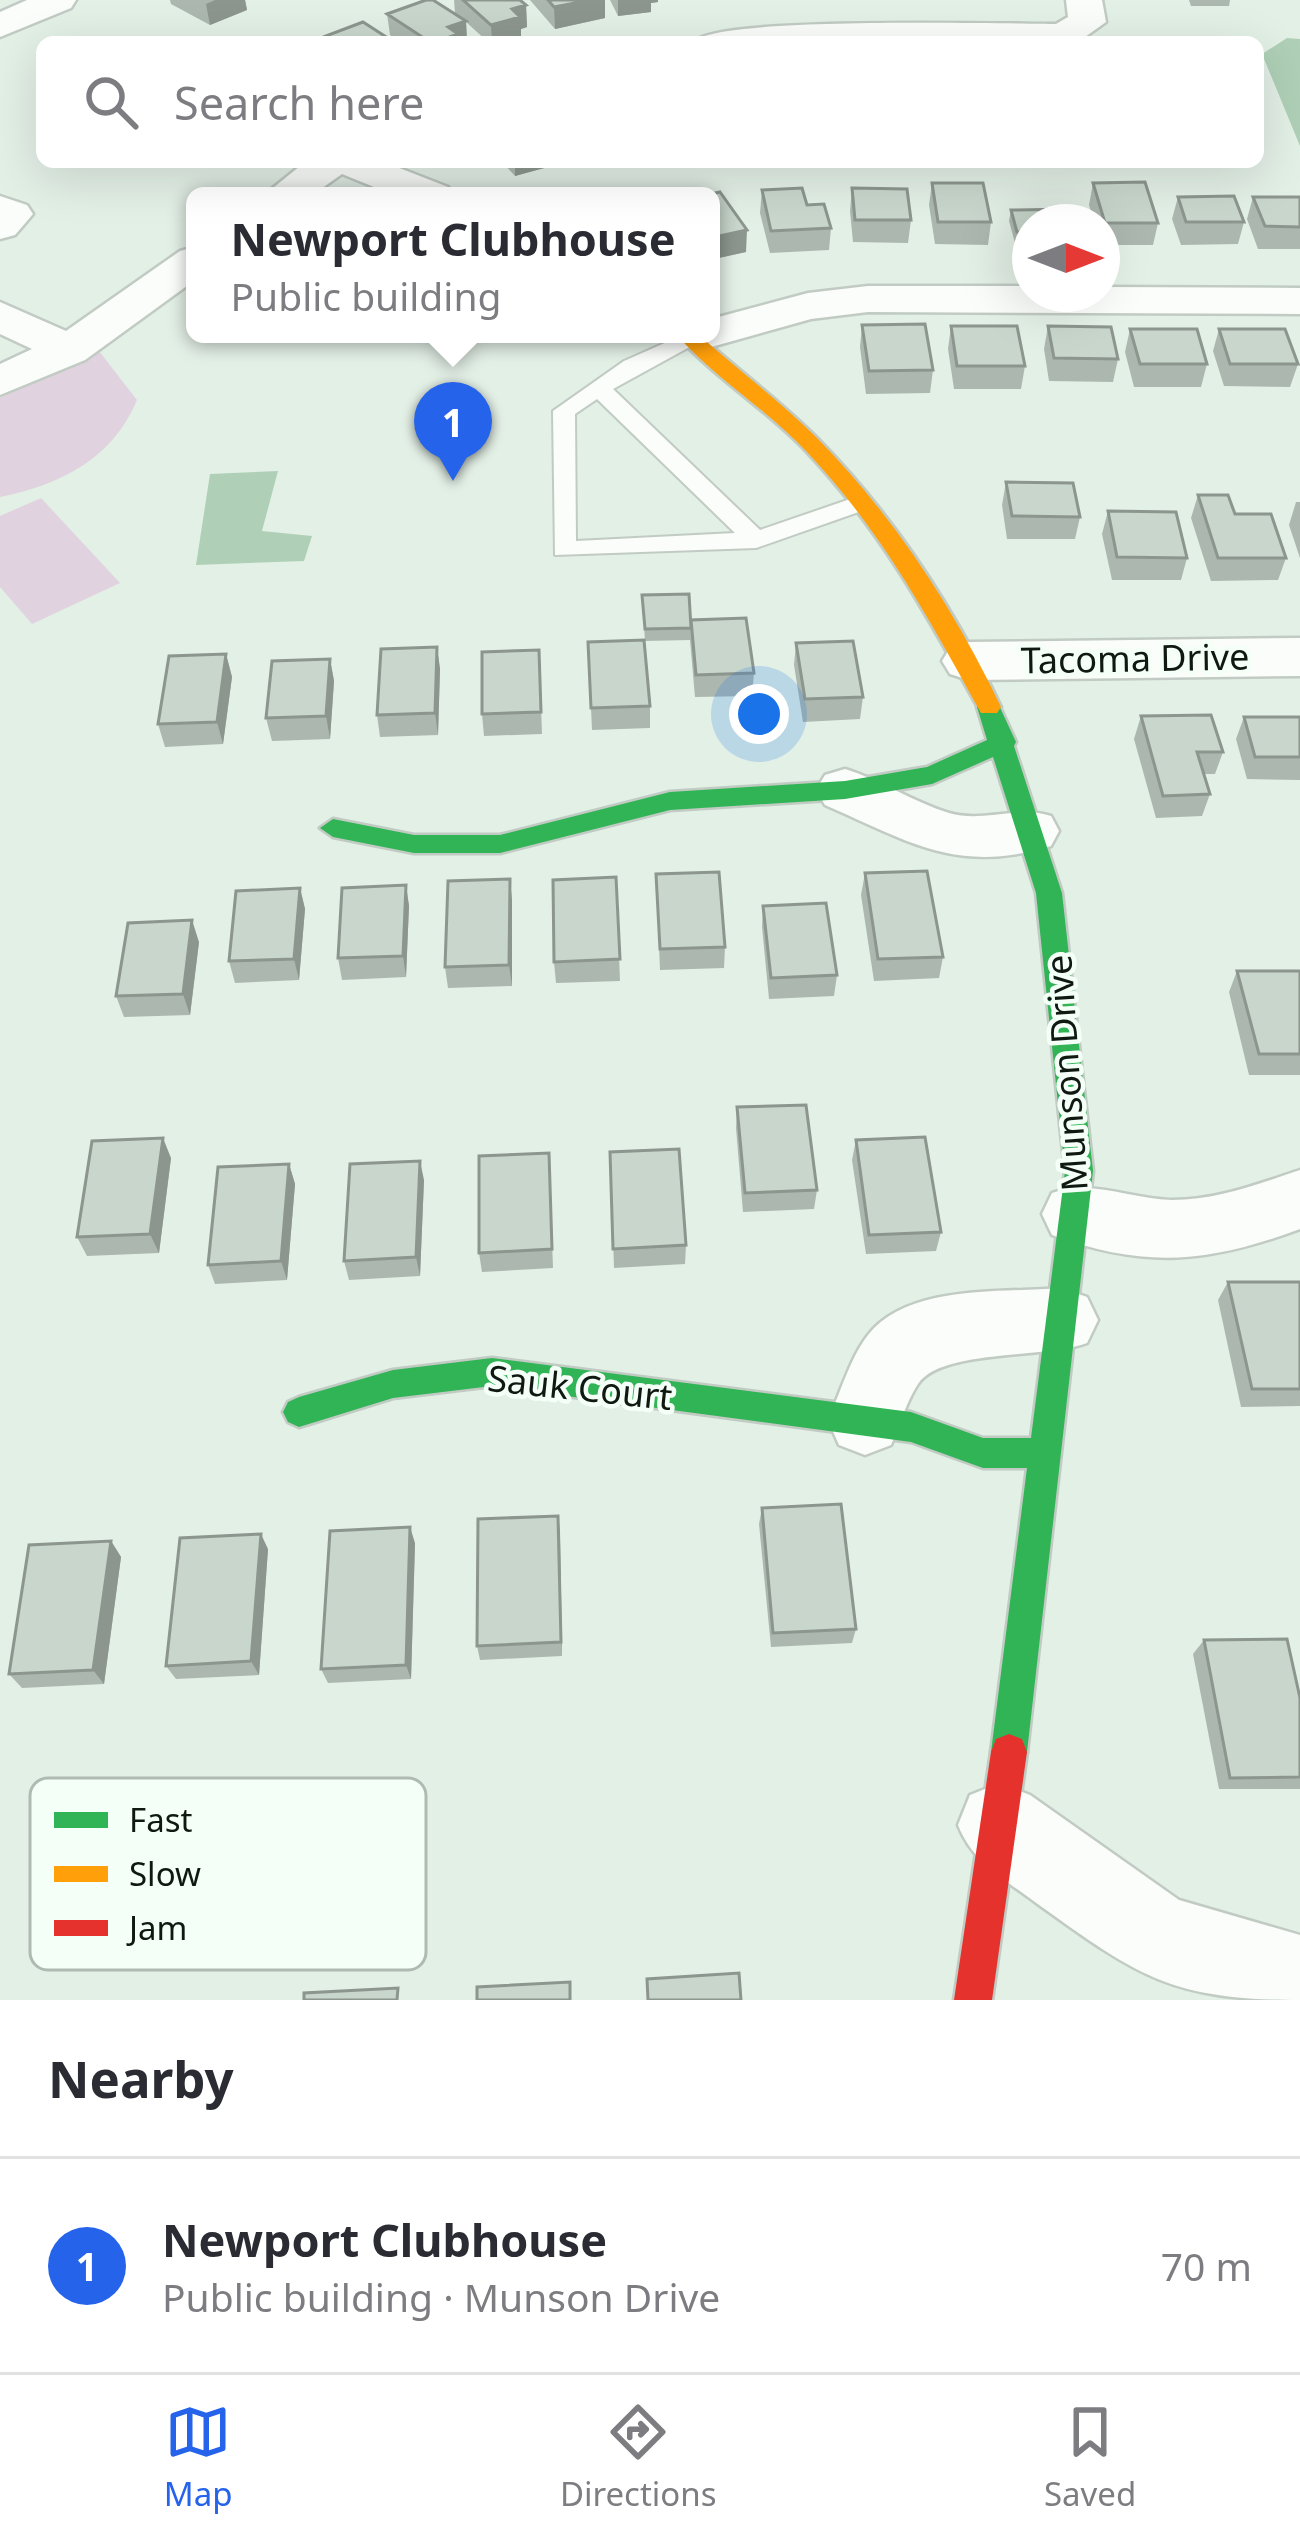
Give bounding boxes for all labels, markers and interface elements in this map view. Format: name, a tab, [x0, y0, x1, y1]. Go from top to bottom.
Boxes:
search box	[36, 36, 1264, 168]
icon: search	[78, 69, 144, 135]
text: Search here	[174, 72, 424, 133]
popup	[186, 187, 720, 343]
north arrow	[1012, 204, 1120, 312]
text: Newport Clubhouse	[230, 208, 676, 269]
text: Public building	[230, 269, 501, 322]
pin: 1	[414, 382, 492, 481]
street label: Tacoma Drive	[1020, 632, 1250, 684]
your location	[729, 684, 789, 744]
street label: Munson Drive	[1033, 953, 1099, 1193]
street label: Sauk Court	[485, 1353, 675, 1421]
legend	[30, 1778, 426, 1970]
text: Fast	[129, 1797, 192, 1842]
text: Slow	[129, 1851, 201, 1896]
text: Jam	[126, 1905, 187, 1950]
text: Nearby	[48, 2043, 234, 2113]
text: Newport Clubhouse	[162, 2209, 607, 2270]
text: 1	[76, 2239, 98, 2292]
text: 70 m	[1161, 2239, 1252, 2292]
text: Public building · Munson Drive	[162, 2270, 720, 2323]
tab: Map	[164, 2399, 232, 2516]
tab: Directions	[560, 2399, 717, 2516]
tab: Saved	[1044, 2399, 1136, 2516]

